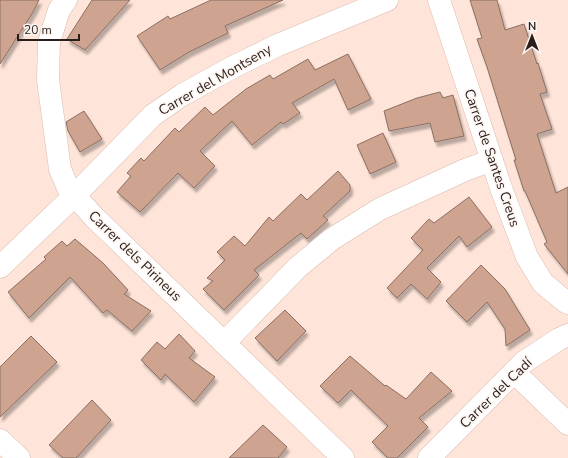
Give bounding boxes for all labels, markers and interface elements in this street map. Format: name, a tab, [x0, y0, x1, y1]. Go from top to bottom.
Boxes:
scale bar	[18, 16, 79, 42]
north arrow	[512, 16, 552, 56]
text: N	[528, 19, 536, 34]
text: 20 m	[24, 22, 52, 38]
street label: Carrer del Montseny	[155, 39, 276, 120]
street label: Carrer de Santes Creus	[459, 86, 525, 230]
street label: Carrer dels Pirineus	[84, 206, 186, 306]
street label: Carrer del Cadí	[456, 353, 537, 432]

